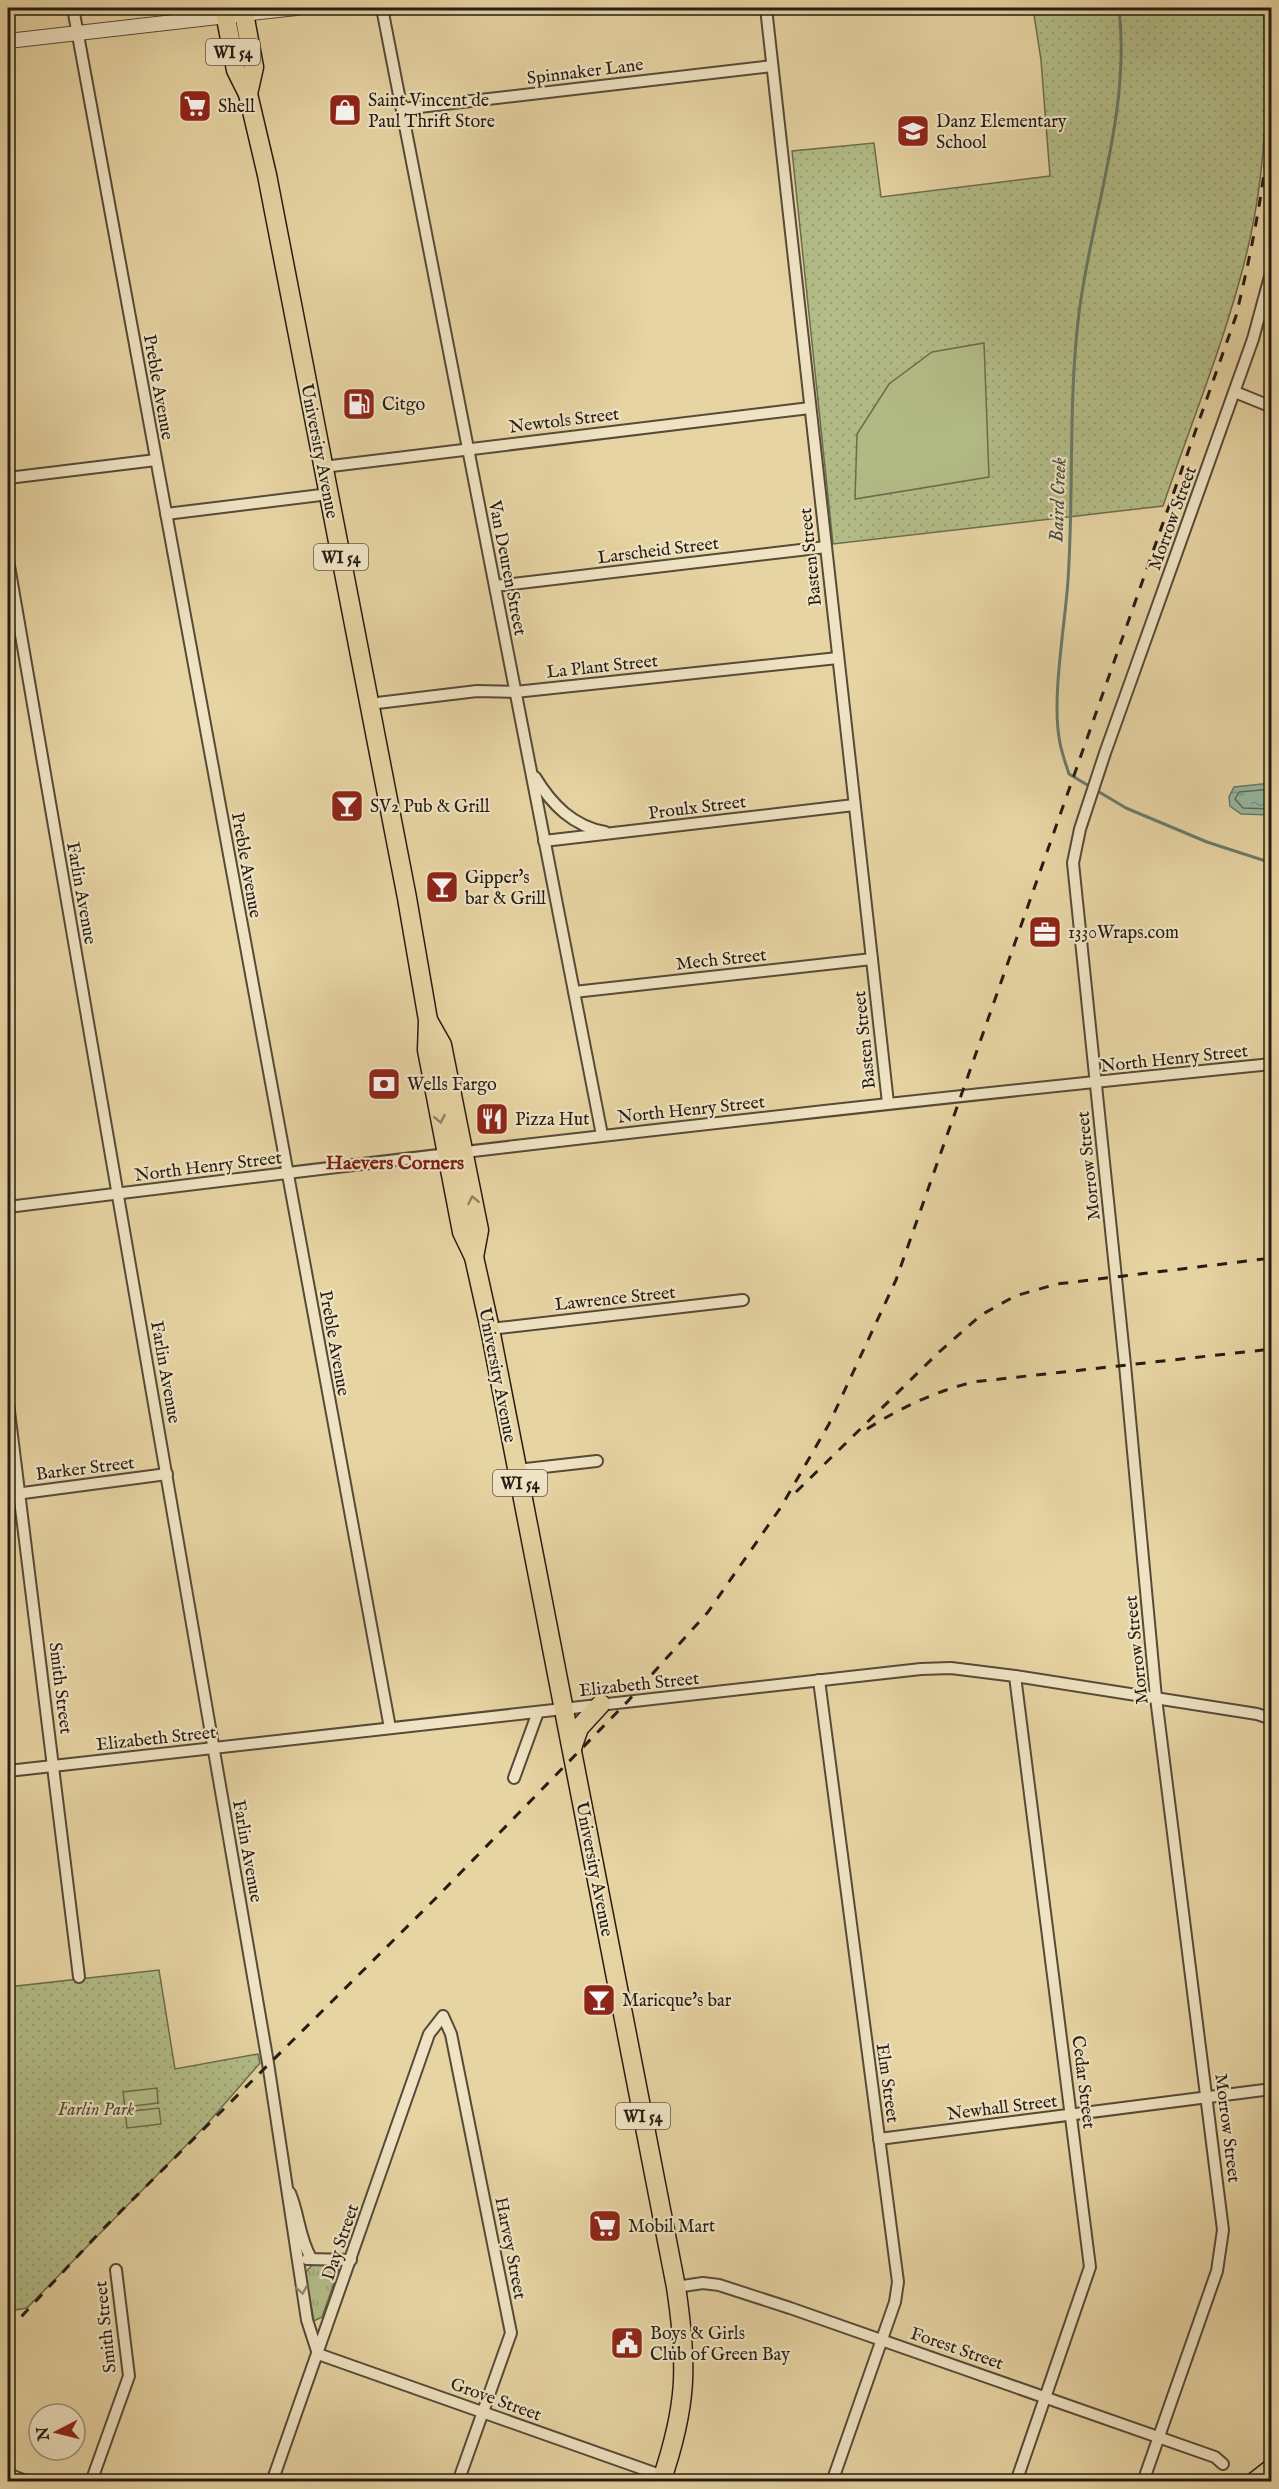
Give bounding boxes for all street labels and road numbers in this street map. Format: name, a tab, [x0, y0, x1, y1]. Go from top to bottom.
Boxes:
road number: WI 54	[206, 39, 260, 65]
street label: Spinnaker Lane	[526, 54, 645, 91]
street label: Preble Avenue	[137, 333, 178, 442]
street label: University Avenue	[294, 382, 343, 521]
street label: Newtols Street	[508, 403, 621, 440]
street label: Morrow Street	[1144, 463, 1203, 574]
street label: Van Deuren Street	[482, 498, 531, 638]
street label: Basten Street	[795, 507, 828, 607]
street label: Larscheid Street	[596, 533, 720, 570]
road number: WI 54	[314, 544, 368, 570]
street label: La Plant Street	[545, 650, 659, 685]
street label: Proulx Street	[647, 791, 747, 826]
street label: Preble Avenue	[225, 811, 266, 920]
street label: Farlin Avenue	[60, 840, 101, 946]
street label: Mech Street	[675, 944, 768, 977]
street label: Basten Street	[849, 990, 882, 1090]
street label: North Henry Street	[1099, 1040, 1249, 1079]
street label: North Henry Street	[616, 1091, 766, 1130]
street label: Morrow Street	[1072, 1110, 1107, 1222]
street label: North Henry Street	[133, 1147, 283, 1188]
street label: Lawrence Street	[554, 1282, 677, 1317]
street label: Preble Avenue	[313, 1289, 354, 1398]
street label: University Avenue	[472, 1306, 521, 1445]
street label: Farlin Avenue	[144, 1319, 185, 1425]
street label: Barker Street	[35, 1452, 136, 1487]
road number: WI 54	[493, 1470, 547, 1496]
street label: Morrow Street	[1120, 1594, 1155, 1706]
street label: Smith Street	[42, 1641, 77, 1735]
street label: Elizabeth Street	[578, 1668, 700, 1703]
street label: Elizabeth Street	[95, 1722, 217, 1757]
street label: Farlin Avenue	[226, 1798, 267, 1904]
street label: University Avenue	[569, 1800, 618, 1939]
street label: Cedar Street	[1065, 2034, 1100, 2130]
street label: Elm Street	[870, 2042, 903, 2124]
street label: Morrow Street	[1208, 2072, 1245, 2184]
street label: Newhall Street	[946, 2090, 1059, 2127]
road number: WI 54	[616, 2103, 670, 2129]
street label: Harvey Street	[488, 2195, 531, 2301]
street label: Day Street	[318, 2201, 365, 2284]
street label: Smith Street	[90, 2280, 123, 2374]
street label: Forest Street	[907, 2323, 1006, 2376]
street label: Grove Street	[447, 2373, 544, 2428]

